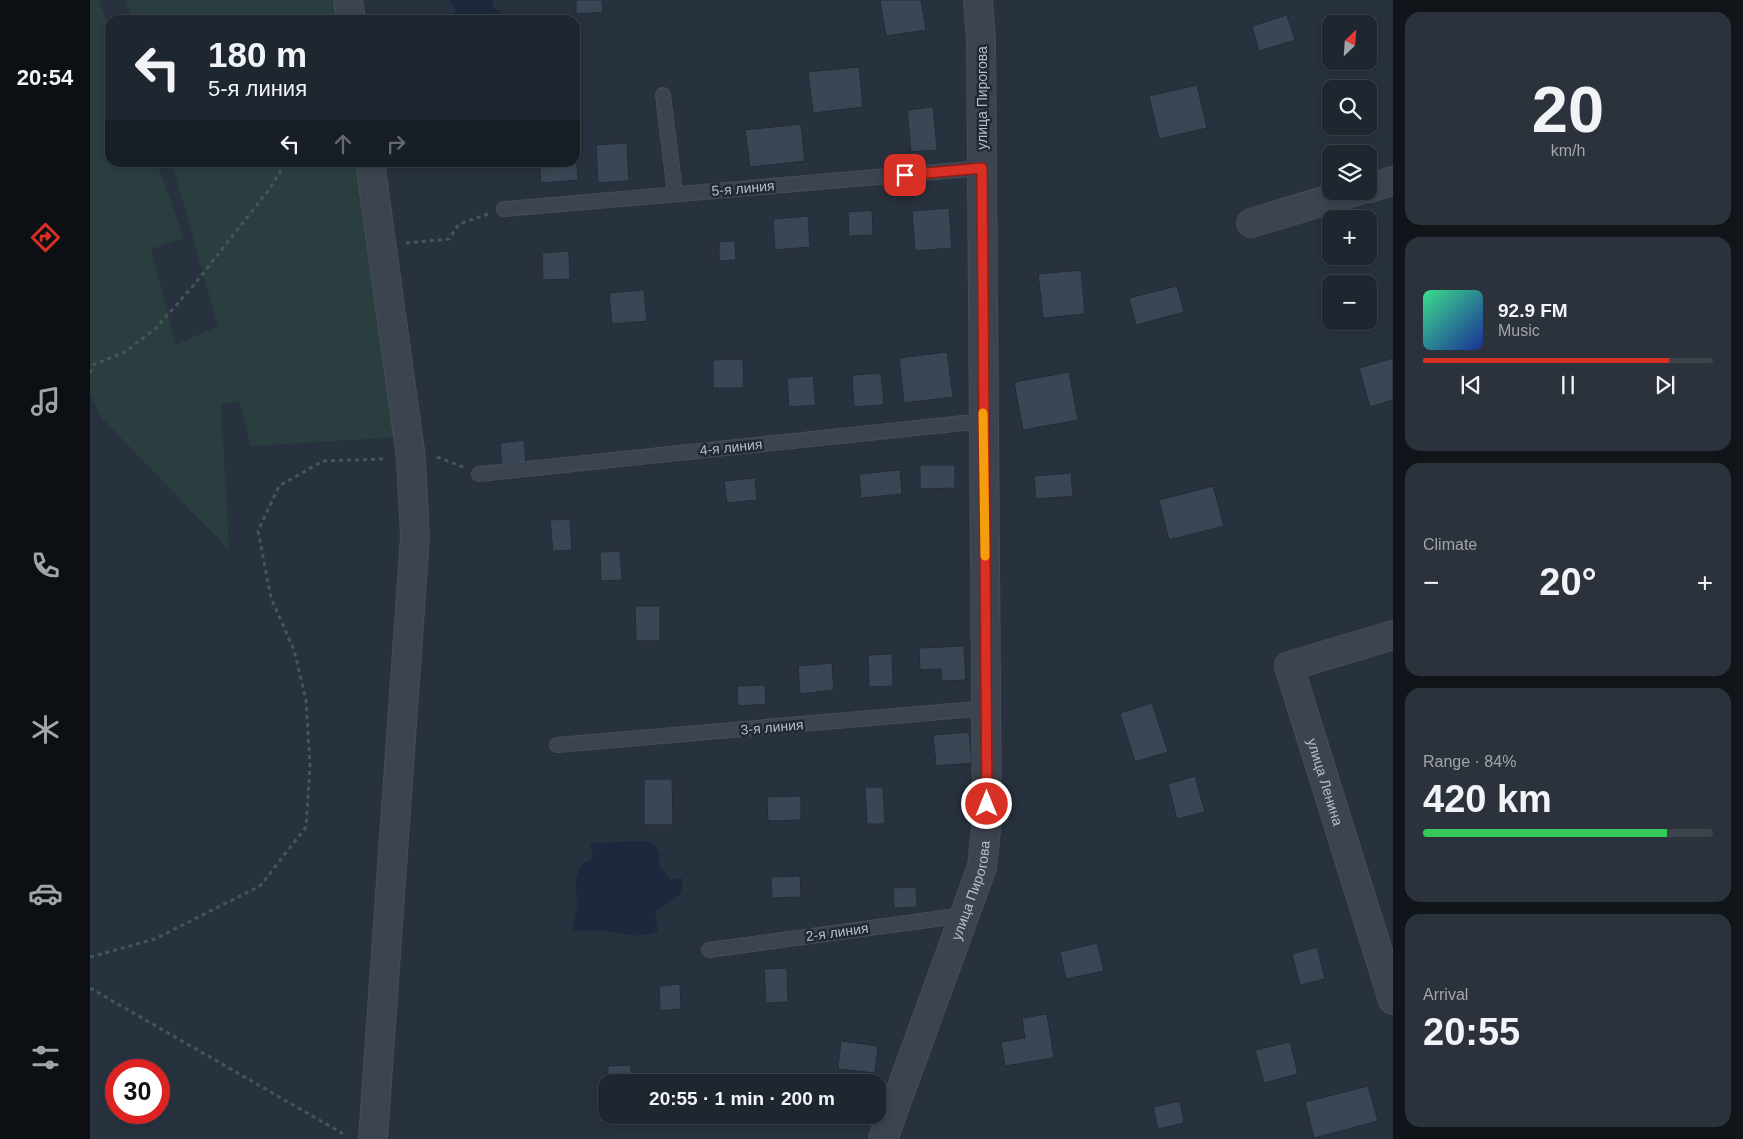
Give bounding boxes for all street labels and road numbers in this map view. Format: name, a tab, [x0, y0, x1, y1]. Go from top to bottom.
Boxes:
street label: улица Пирогова	[974, 46, 990, 150]
street label: 5-я линия	[711, 177, 775, 199]
street label: 4-я линия	[699, 436, 763, 458]
street label: 3-я линия	[740, 716, 804, 738]
street label: улица Ленина	[1304, 736, 1346, 828]
street label: улица Пирогова	[948, 840, 993, 942]
street label: 2-я линия	[805, 920, 869, 944]

